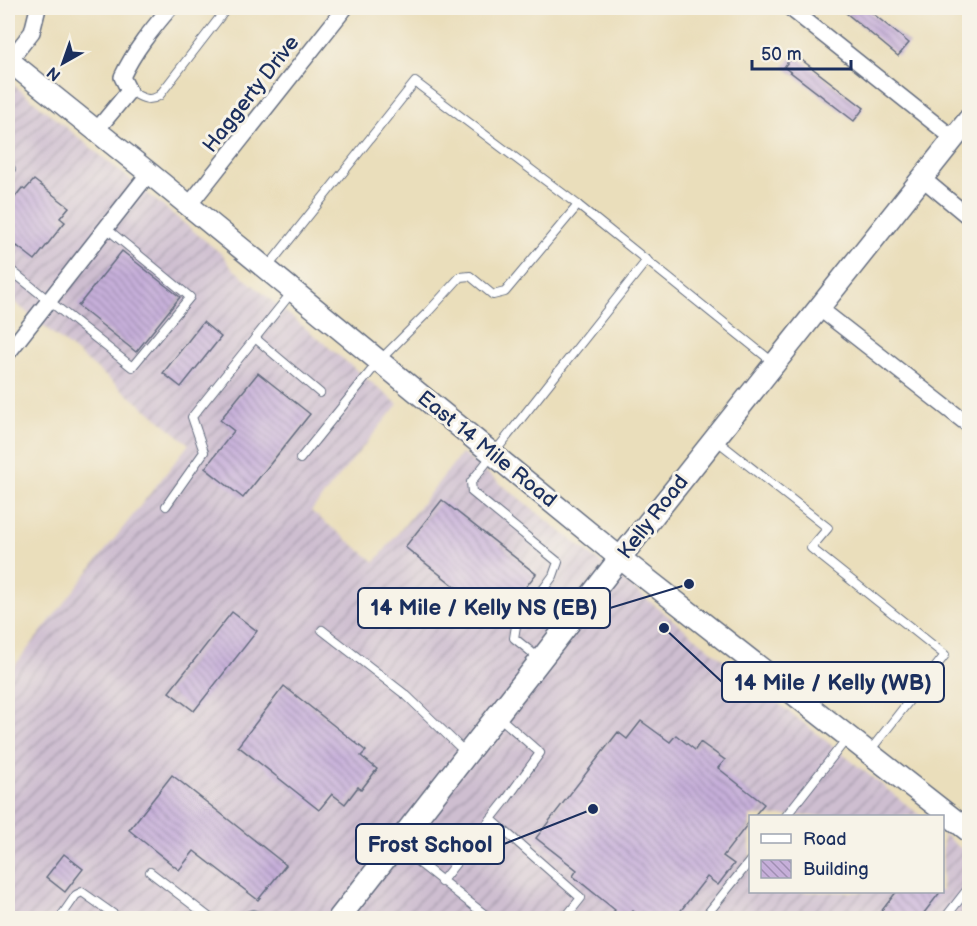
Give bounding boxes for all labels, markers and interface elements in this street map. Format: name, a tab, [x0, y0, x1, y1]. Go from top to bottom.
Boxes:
street label: Haggerty Drive	[198, 31, 304, 157]
north arrow	[33, 33, 93, 93]
scale bar	[752, 33, 851, 71]
text: 50 m	[761, 44, 802, 65]
text: N	[44, 62, 65, 84]
street label: East 14 Mile Road	[413, 385, 561, 513]
street label: Kelly Road	[612, 470, 694, 564]
callout: 14 Mile / Kelly NS (EB)	[358, 588, 610, 628]
text: 14 Mile / Kelly NS (EB)	[370, 595, 598, 622]
callout: 14 Mile / Kelly (WB)	[722, 662, 944, 702]
text: 14 Mile / Kelly (WB)	[734, 670, 932, 697]
legend	[749, 815, 944, 893]
callout: Frost School	[356, 824, 504, 864]
text: Road	[803, 829, 847, 850]
text: Frost School	[368, 832, 492, 859]
text: Building	[803, 859, 869, 880]

